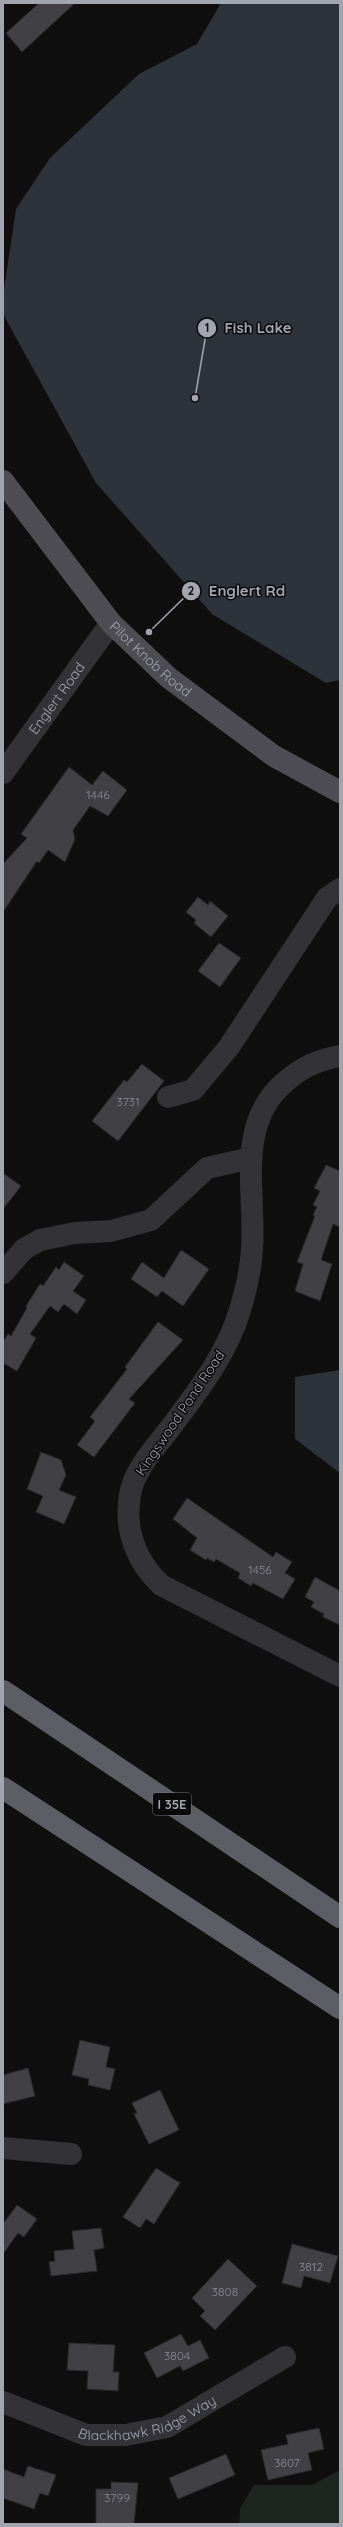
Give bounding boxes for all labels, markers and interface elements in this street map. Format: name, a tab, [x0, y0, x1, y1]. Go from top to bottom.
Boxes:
callout: Fish Lake	[197, 315, 300, 342]
text: Fish Lake	[224, 318, 292, 337]
text: 1	[205, 320, 209, 335]
callout: Englert Rd	[181, 578, 293, 605]
text: Englert Rd	[209, 581, 285, 600]
text: 2	[188, 583, 195, 598]
street label: Pilot Knob Road	[106, 617, 195, 701]
street label: Englert Road	[25, 659, 89, 738]
house number: 1446	[86, 787, 110, 802]
house number: 3731	[116, 1094, 140, 1109]
street label: Kingswood Pond Road	[131, 1347, 229, 1479]
house number: 1456	[248, 1562, 272, 1577]
road number: I 35E	[153, 1793, 191, 1815]
house number: 3812	[299, 2259, 323, 2274]
house number: 3808	[212, 2284, 238, 2299]
house number: 3804	[164, 2348, 190, 2363]
street label: Blackhawk Ridge Way	[76, 2391, 219, 2445]
house number: 3807	[274, 2455, 300, 2470]
house number: 3799	[104, 2490, 130, 2505]

